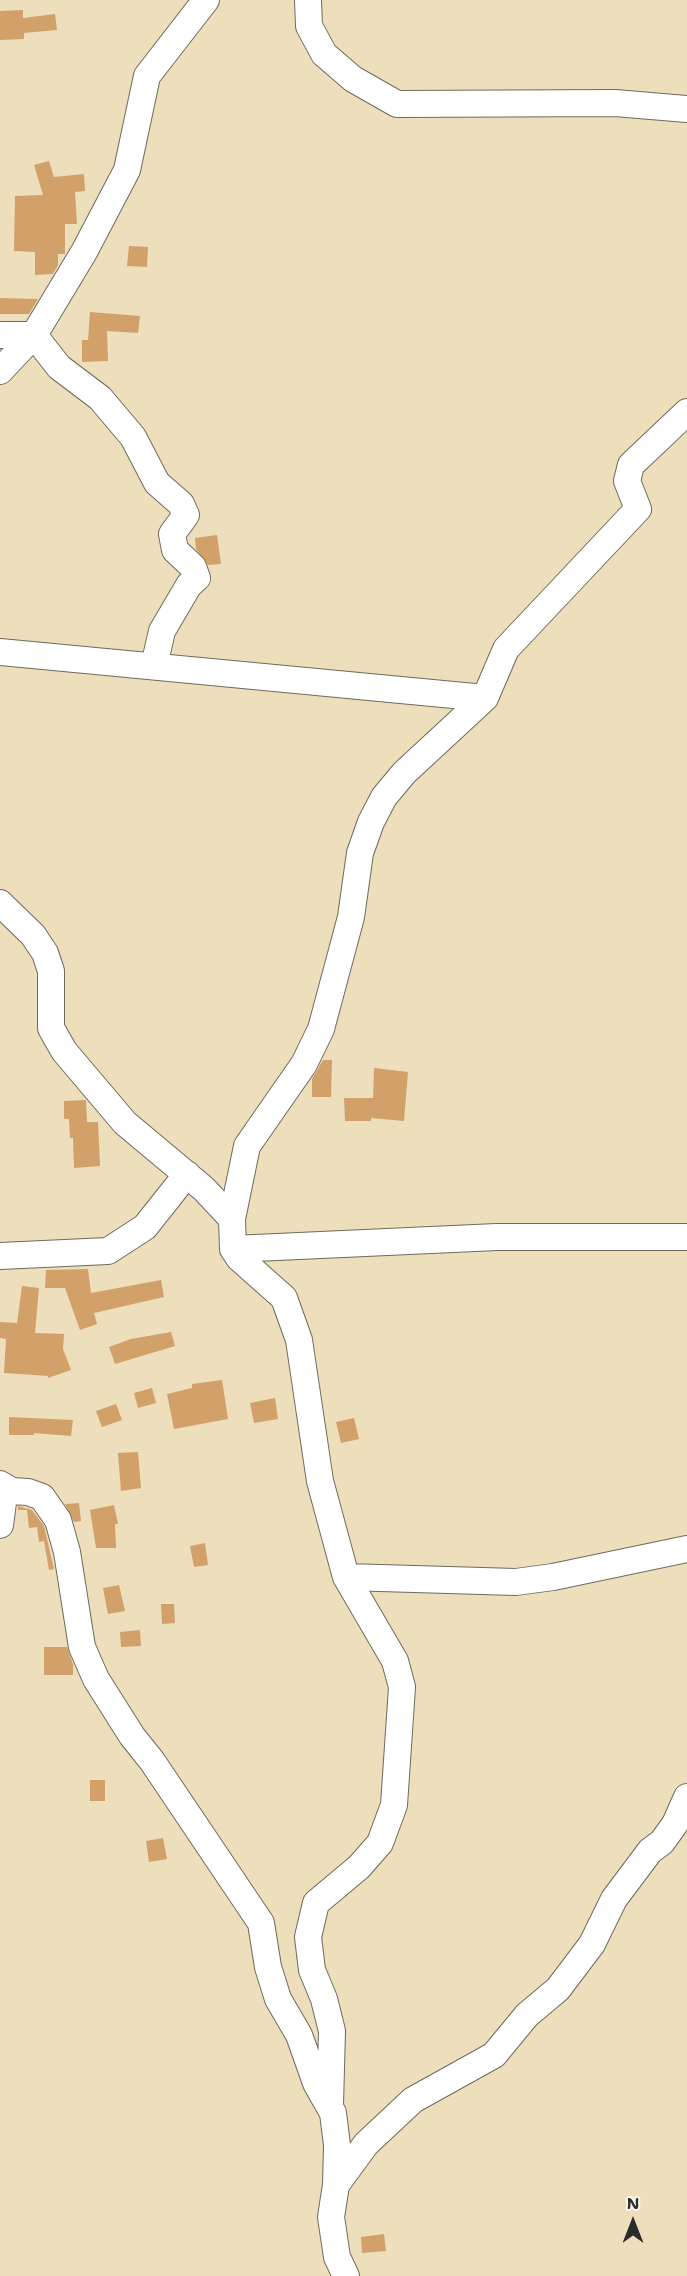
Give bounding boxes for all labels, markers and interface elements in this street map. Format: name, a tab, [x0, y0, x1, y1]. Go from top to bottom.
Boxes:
north arrow	[603, 2192, 663, 2252]
text: N	[627, 2193, 639, 2214]

